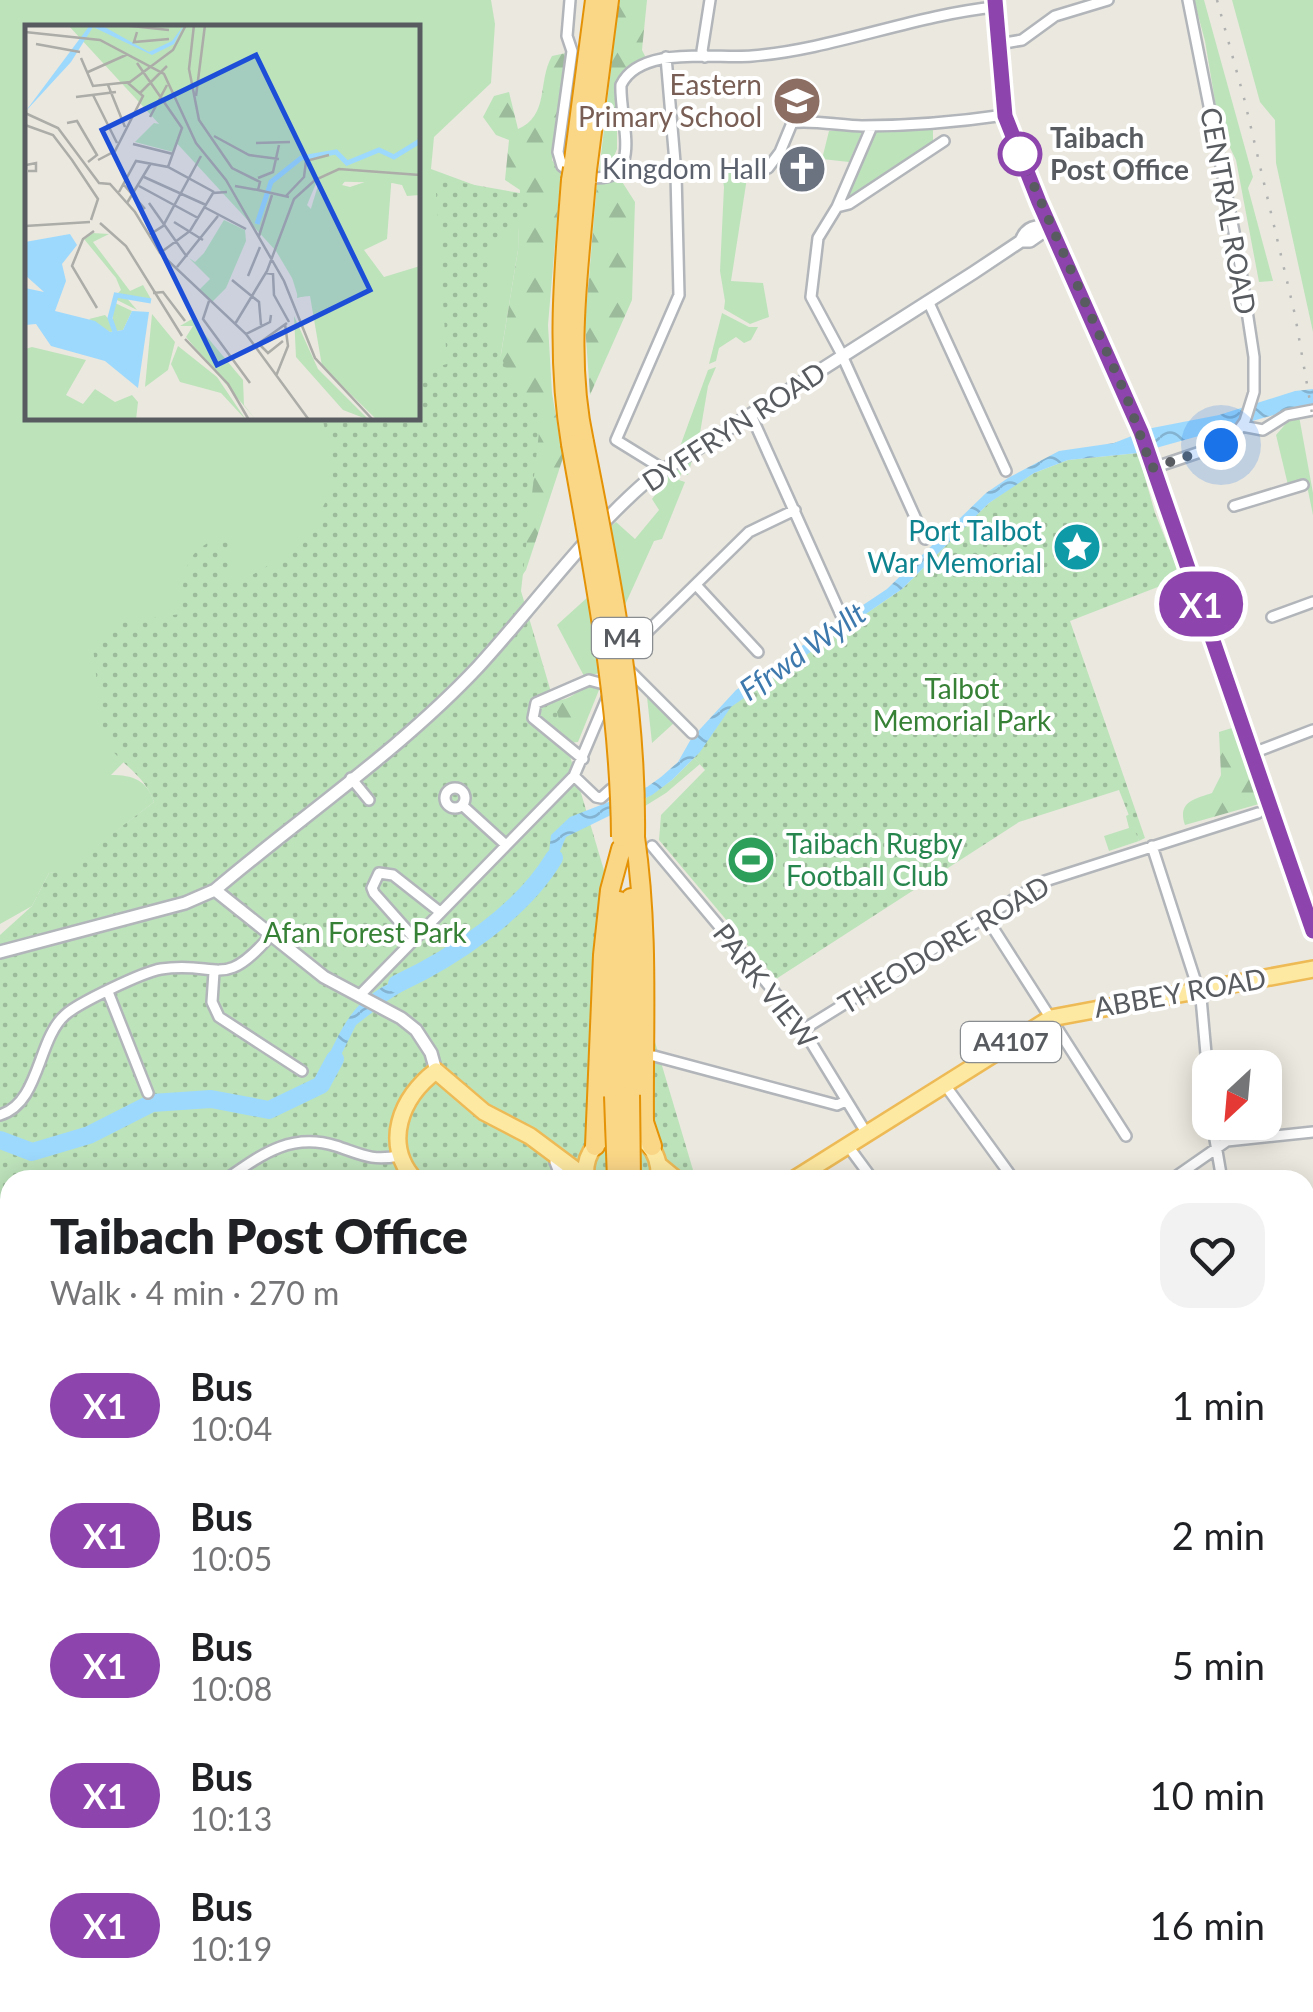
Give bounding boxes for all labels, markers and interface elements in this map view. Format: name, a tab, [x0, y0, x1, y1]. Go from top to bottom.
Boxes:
inset map	[25, 25, 420, 420]
place label: Eastern Primary School	[578, 67, 762, 133]
school or university icon: Eastern Primary School	[771, 75, 823, 127]
street label: CENTRAL ROAD	[1194, 105, 1264, 317]
place label: Taibach Post Office	[1050, 120, 1189, 186]
marker: Taibach Post Office	[999, 133, 1041, 175]
church icon: Kingdom Hall	[776, 143, 828, 195]
place label: Kingdom Hall	[602, 151, 767, 185]
street label: DYFFRYN ROAD	[635, 354, 831, 498]
your location	[1196, 420, 1246, 470]
place label: Port Talbot War Memorial	[867, 513, 1042, 579]
place icon: Port Talbot War Memorial	[1051, 521, 1103, 573]
line badge: X1	[1156, 572, 1246, 636]
text: X1	[1179, 583, 1223, 625]
water label: Ffrwd Wyllt	[732, 594, 872, 707]
road number: M4	[592, 618, 652, 658]
park label: Talbot Memorial Park	[873, 671, 1052, 737]
place label: Taibach Rugby Football Club	[786, 826, 963, 892]
sports icon: Taibach Rugby Football Club	[725, 834, 777, 886]
street label: THEODORE ROAD	[832, 868, 1055, 1021]
park label: Afan Forest Park	[263, 915, 468, 949]
street label: PARK VIEW	[707, 916, 825, 1054]
street label: ABBEY ROAD	[1091, 960, 1269, 1024]
road number: A4107	[961, 1022, 1061, 1062]
north arrow	[1192, 1050, 1282, 1140]
map controls	[1192, 1050, 1282, 1140]
button: heart	[1160, 1203, 1265, 1308]
text: Taibach Post Office	[50, 1207, 468, 1264]
text: Walk · 4 min · 270 m	[50, 1273, 339, 1312]
text: Bus	[190, 1363, 253, 1409]
text: 1 min	[1172, 1382, 1265, 1428]
text: X1	[83, 1384, 127, 1426]
text: 10:04	[190, 1409, 272, 1448]
text: Bus	[190, 1493, 253, 1539]
text: 2 min	[1172, 1512, 1265, 1558]
text: X1	[83, 1514, 127, 1556]
text: 10:05	[190, 1539, 272, 1578]
text: Bus	[190, 1623, 253, 1669]
text: 5 min	[1172, 1642, 1265, 1688]
text: X1	[83, 1644, 127, 1686]
text: 10:08	[190, 1669, 272, 1708]
text: Bus	[190, 1753, 253, 1799]
text: 10 min	[1150, 1772, 1265, 1818]
text: X1	[83, 1774, 127, 1816]
text: 10:13	[190, 1799, 272, 1838]
text: Bus	[190, 1883, 253, 1929]
text: 16 min	[1150, 1902, 1265, 1948]
text: X1	[83, 1904, 127, 1946]
text: 10:19	[190, 1929, 272, 1968]

